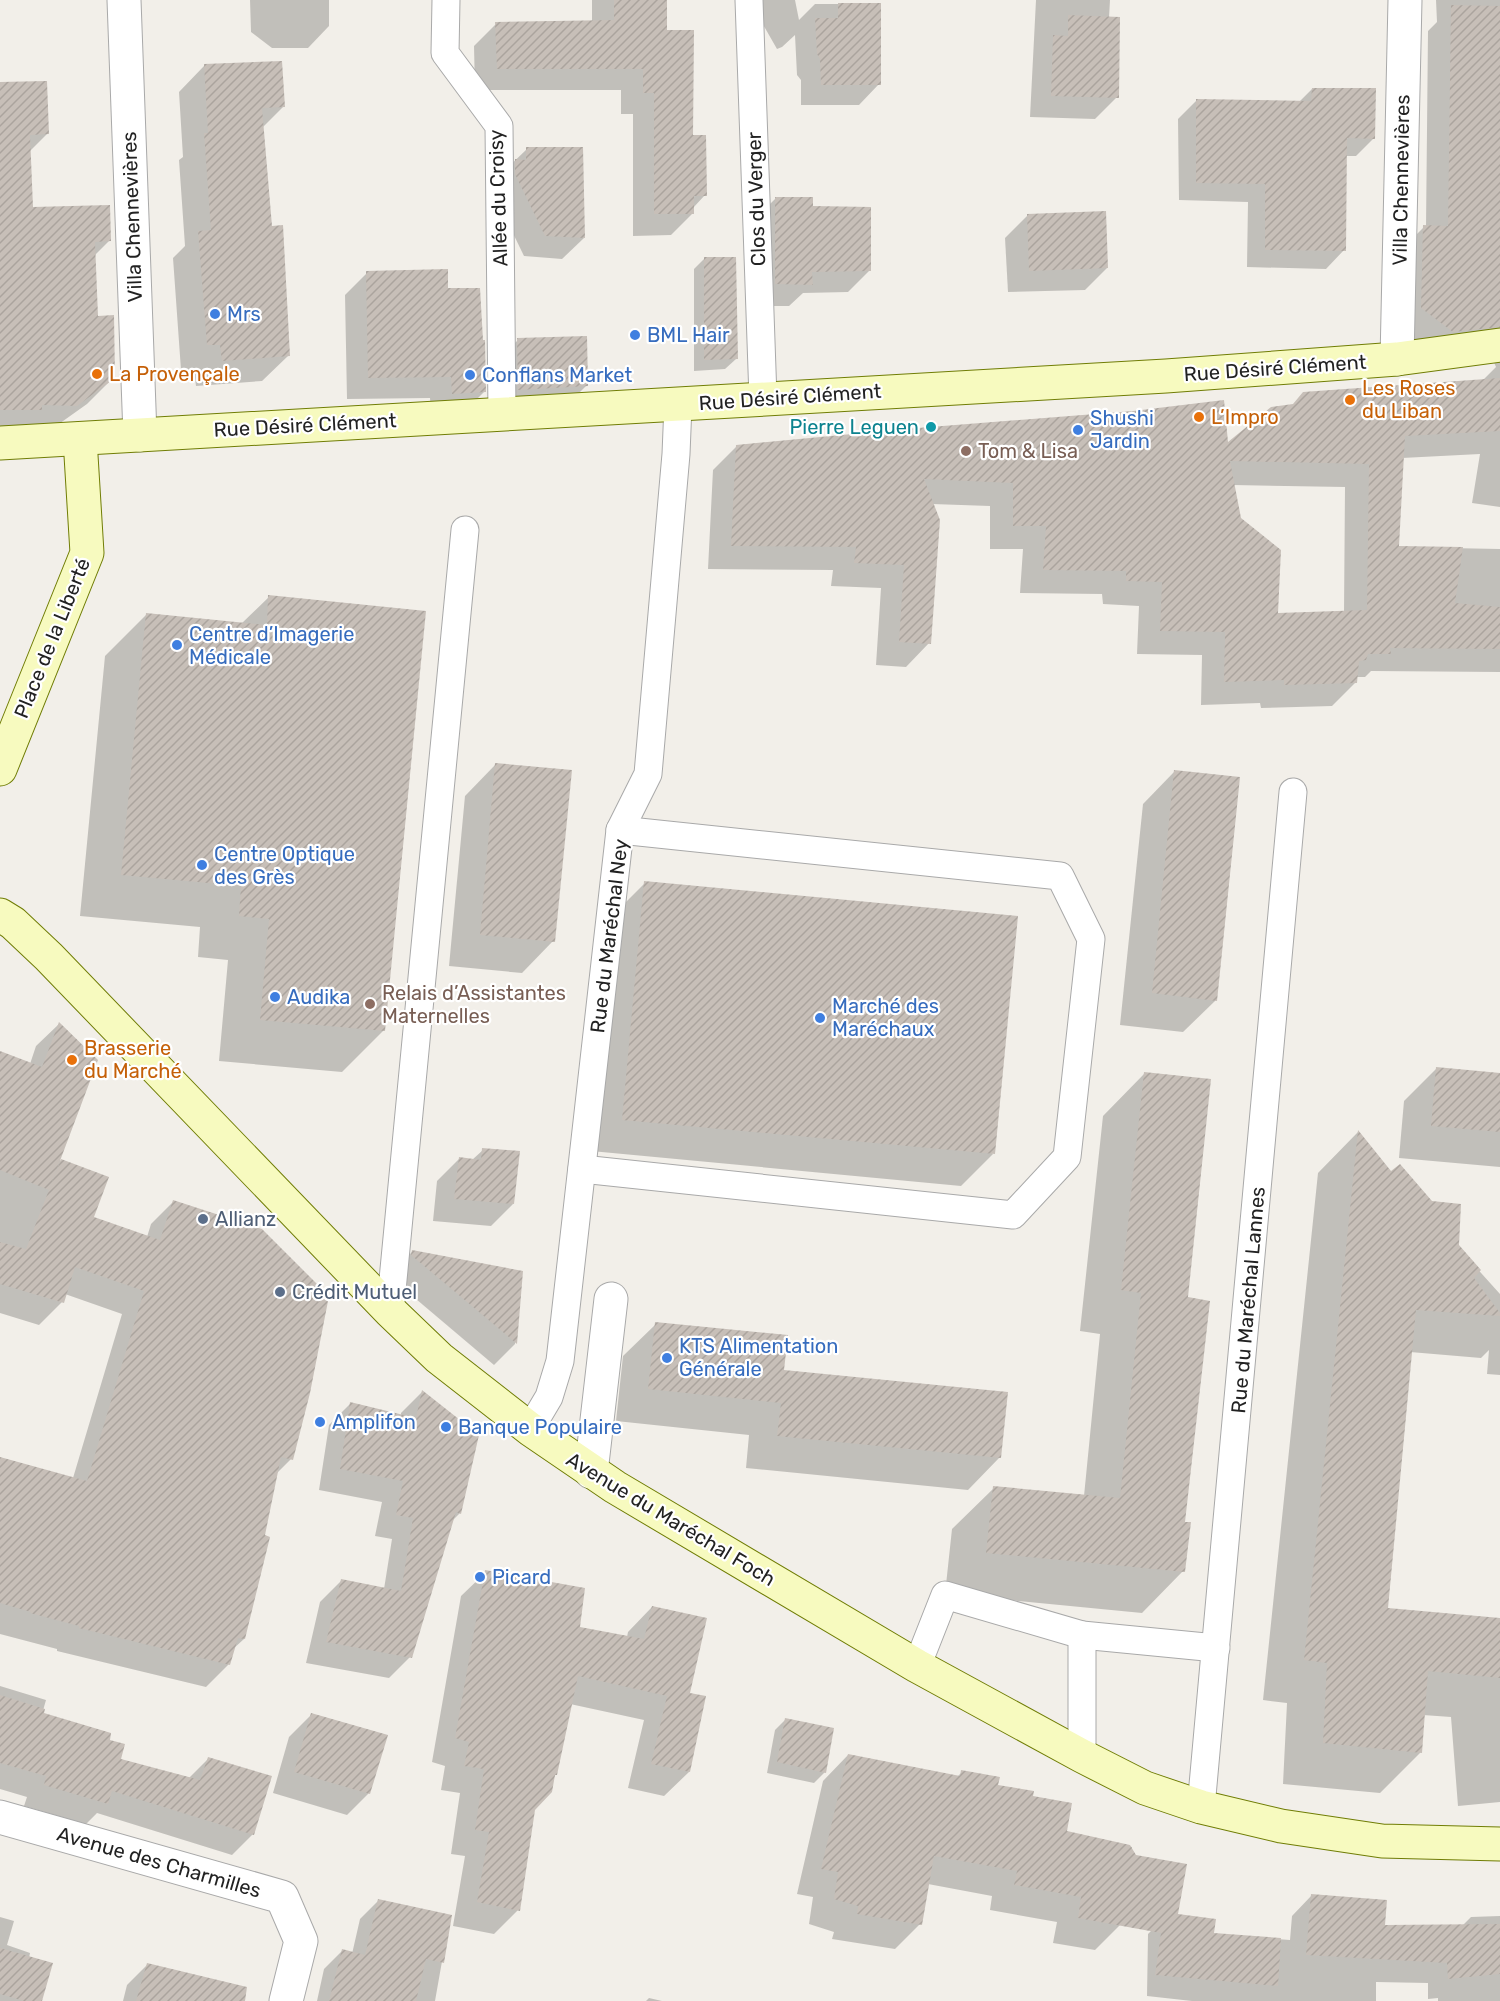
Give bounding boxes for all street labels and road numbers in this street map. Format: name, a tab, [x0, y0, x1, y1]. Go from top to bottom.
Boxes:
street label: Villa Chennevières	[1388, 94, 1414, 266]
street label: Allée du Croisy	[484, 129, 512, 267]
street label: Villa Chennevières	[117, 131, 147, 303]
street label: Clos du Verger	[742, 131, 770, 267]
street label: Rue Désiré Clément	[1183, 350, 1367, 386]
street label: Rue Désiré Clément	[698, 379, 882, 415]
street label: Rue Désiré Clément	[213, 408, 397, 442]
street label: Place de la Liberté	[9, 554, 95, 722]
street label: Rue du Maréchal Ney	[585, 838, 633, 1034]
street label: Rue du Maréchal Lannes	[1226, 1186, 1270, 1414]
street label: Avenue du Maréchal Foch	[562, 1447, 780, 1591]
street label: Avenue des Charmilles	[54, 1821, 264, 1903]

